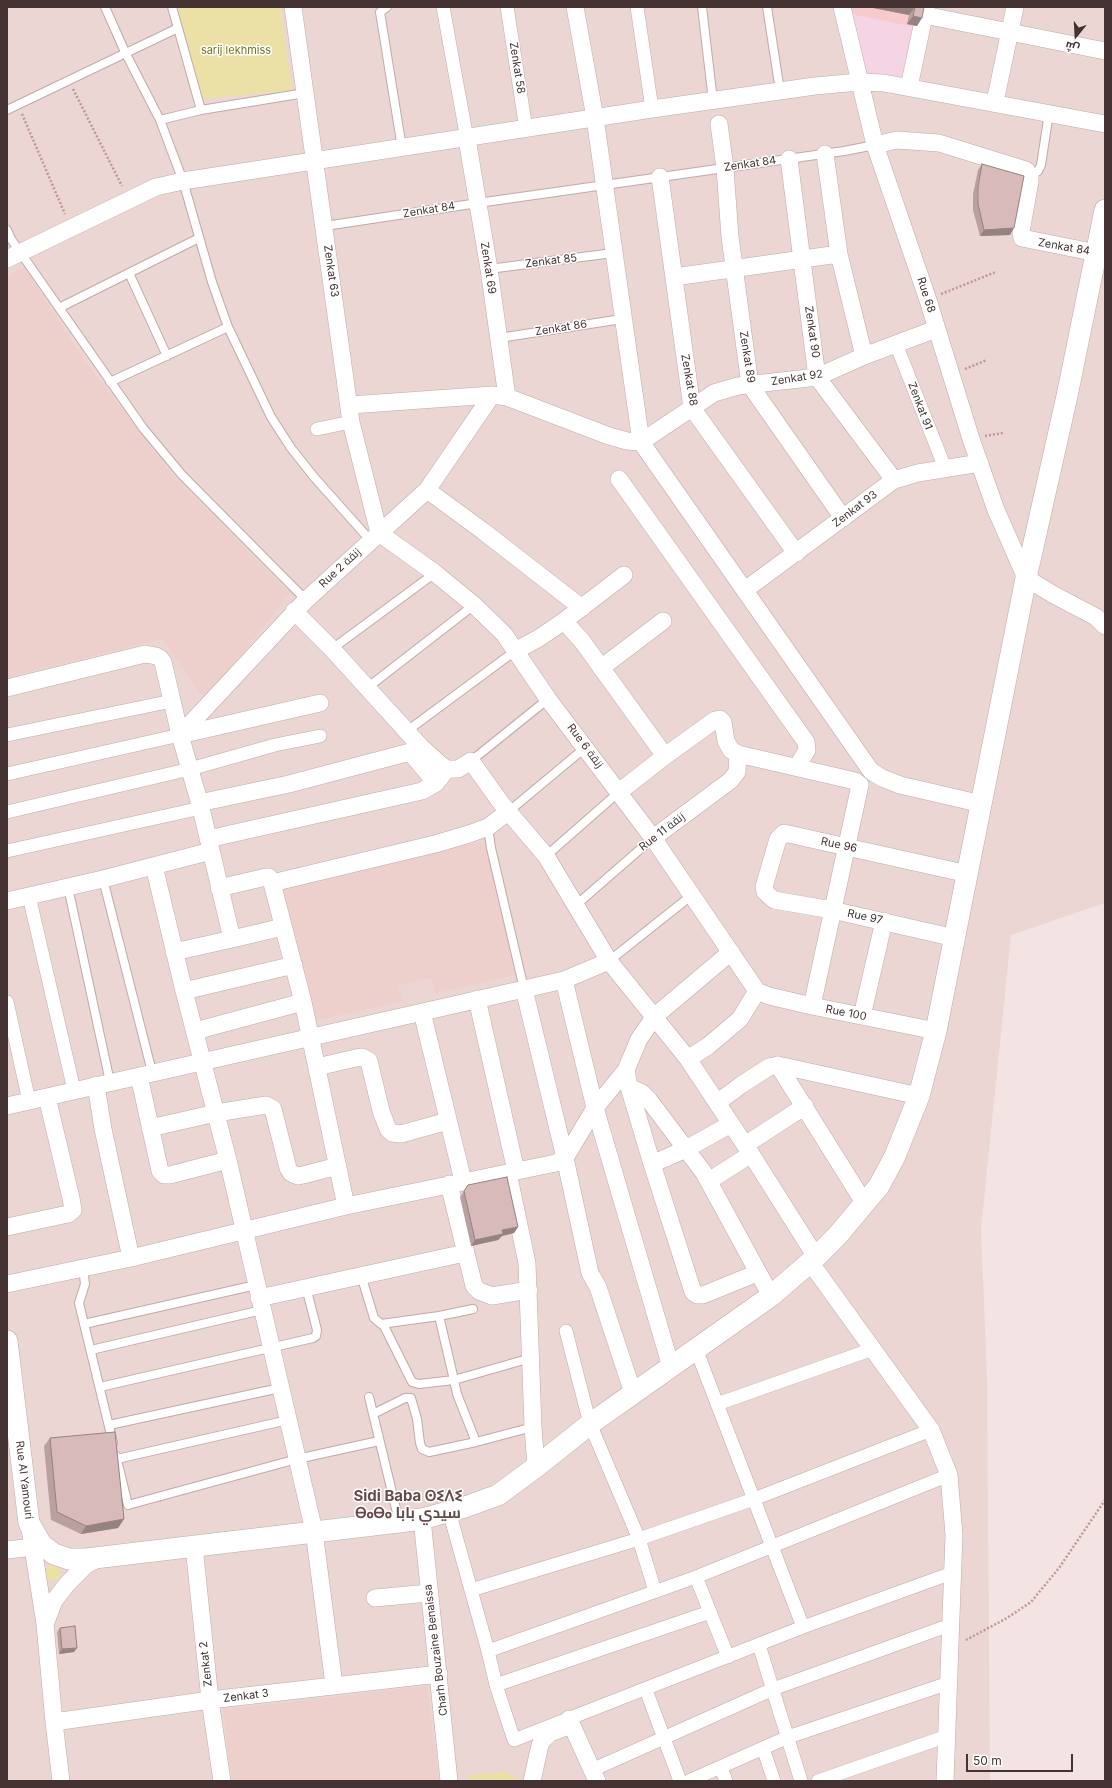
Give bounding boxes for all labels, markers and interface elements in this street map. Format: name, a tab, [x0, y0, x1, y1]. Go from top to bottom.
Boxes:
north arrow	[1056, 16, 1096, 56]
text: ش	[1063, 39, 1081, 56]
street label: Zenkat 58	[506, 41, 528, 95]
park label: sarij lekhmiss	[201, 44, 271, 58]
street label: Zenkat 84	[723, 154, 777, 174]
street label: Zenkat 84	[402, 199, 456, 221]
street label: Zenkat 84	[1037, 236, 1091, 258]
street label: Zenkat 69	[477, 241, 499, 295]
street label: Zenkat 63	[321, 244, 341, 298]
street label: Zenkat 85	[524, 251, 578, 271]
street label: Rue 68	[914, 276, 938, 314]
street label: Zenkat 90	[802, 305, 822, 359]
street label: Zenkat 86	[534, 317, 588, 339]
street label: Zenkat 89	[736, 330, 758, 384]
street label: Zenkat 88	[678, 353, 700, 407]
street label: Zenkat 92	[770, 367, 824, 389]
street label: Zenkat 91	[905, 380, 935, 432]
street label: Zenkat 93	[830, 488, 880, 530]
street label: Rue 2 زنقة	[316, 545, 364, 591]
street label: Rue 6 زنقة	[564, 721, 606, 771]
street label: Rue 11 زنقة	[637, 810, 687, 854]
street label: Rue 96	[820, 835, 858, 855]
street label: Rue 97	[846, 907, 884, 927]
street label: Rue 100	[824, 1003, 868, 1023]
street label: Rue Al Yamouri	[13, 1440, 35, 1520]
district label: Sidi Baba ⵙⵉⴷⵉ ⴱⴰⴱⴰ سيدي بابا	[353, 1487, 463, 1522]
street label: Charh Bouzaine Benaissa	[421, 1583, 451, 1717]
street label: Zenkat 2	[197, 1641, 215, 1687]
street label: Zenkat 3	[223, 1687, 269, 1705]
scale bar	[968, 1746, 1075, 1772]
text: 50 m	[973, 1753, 1002, 1768]

